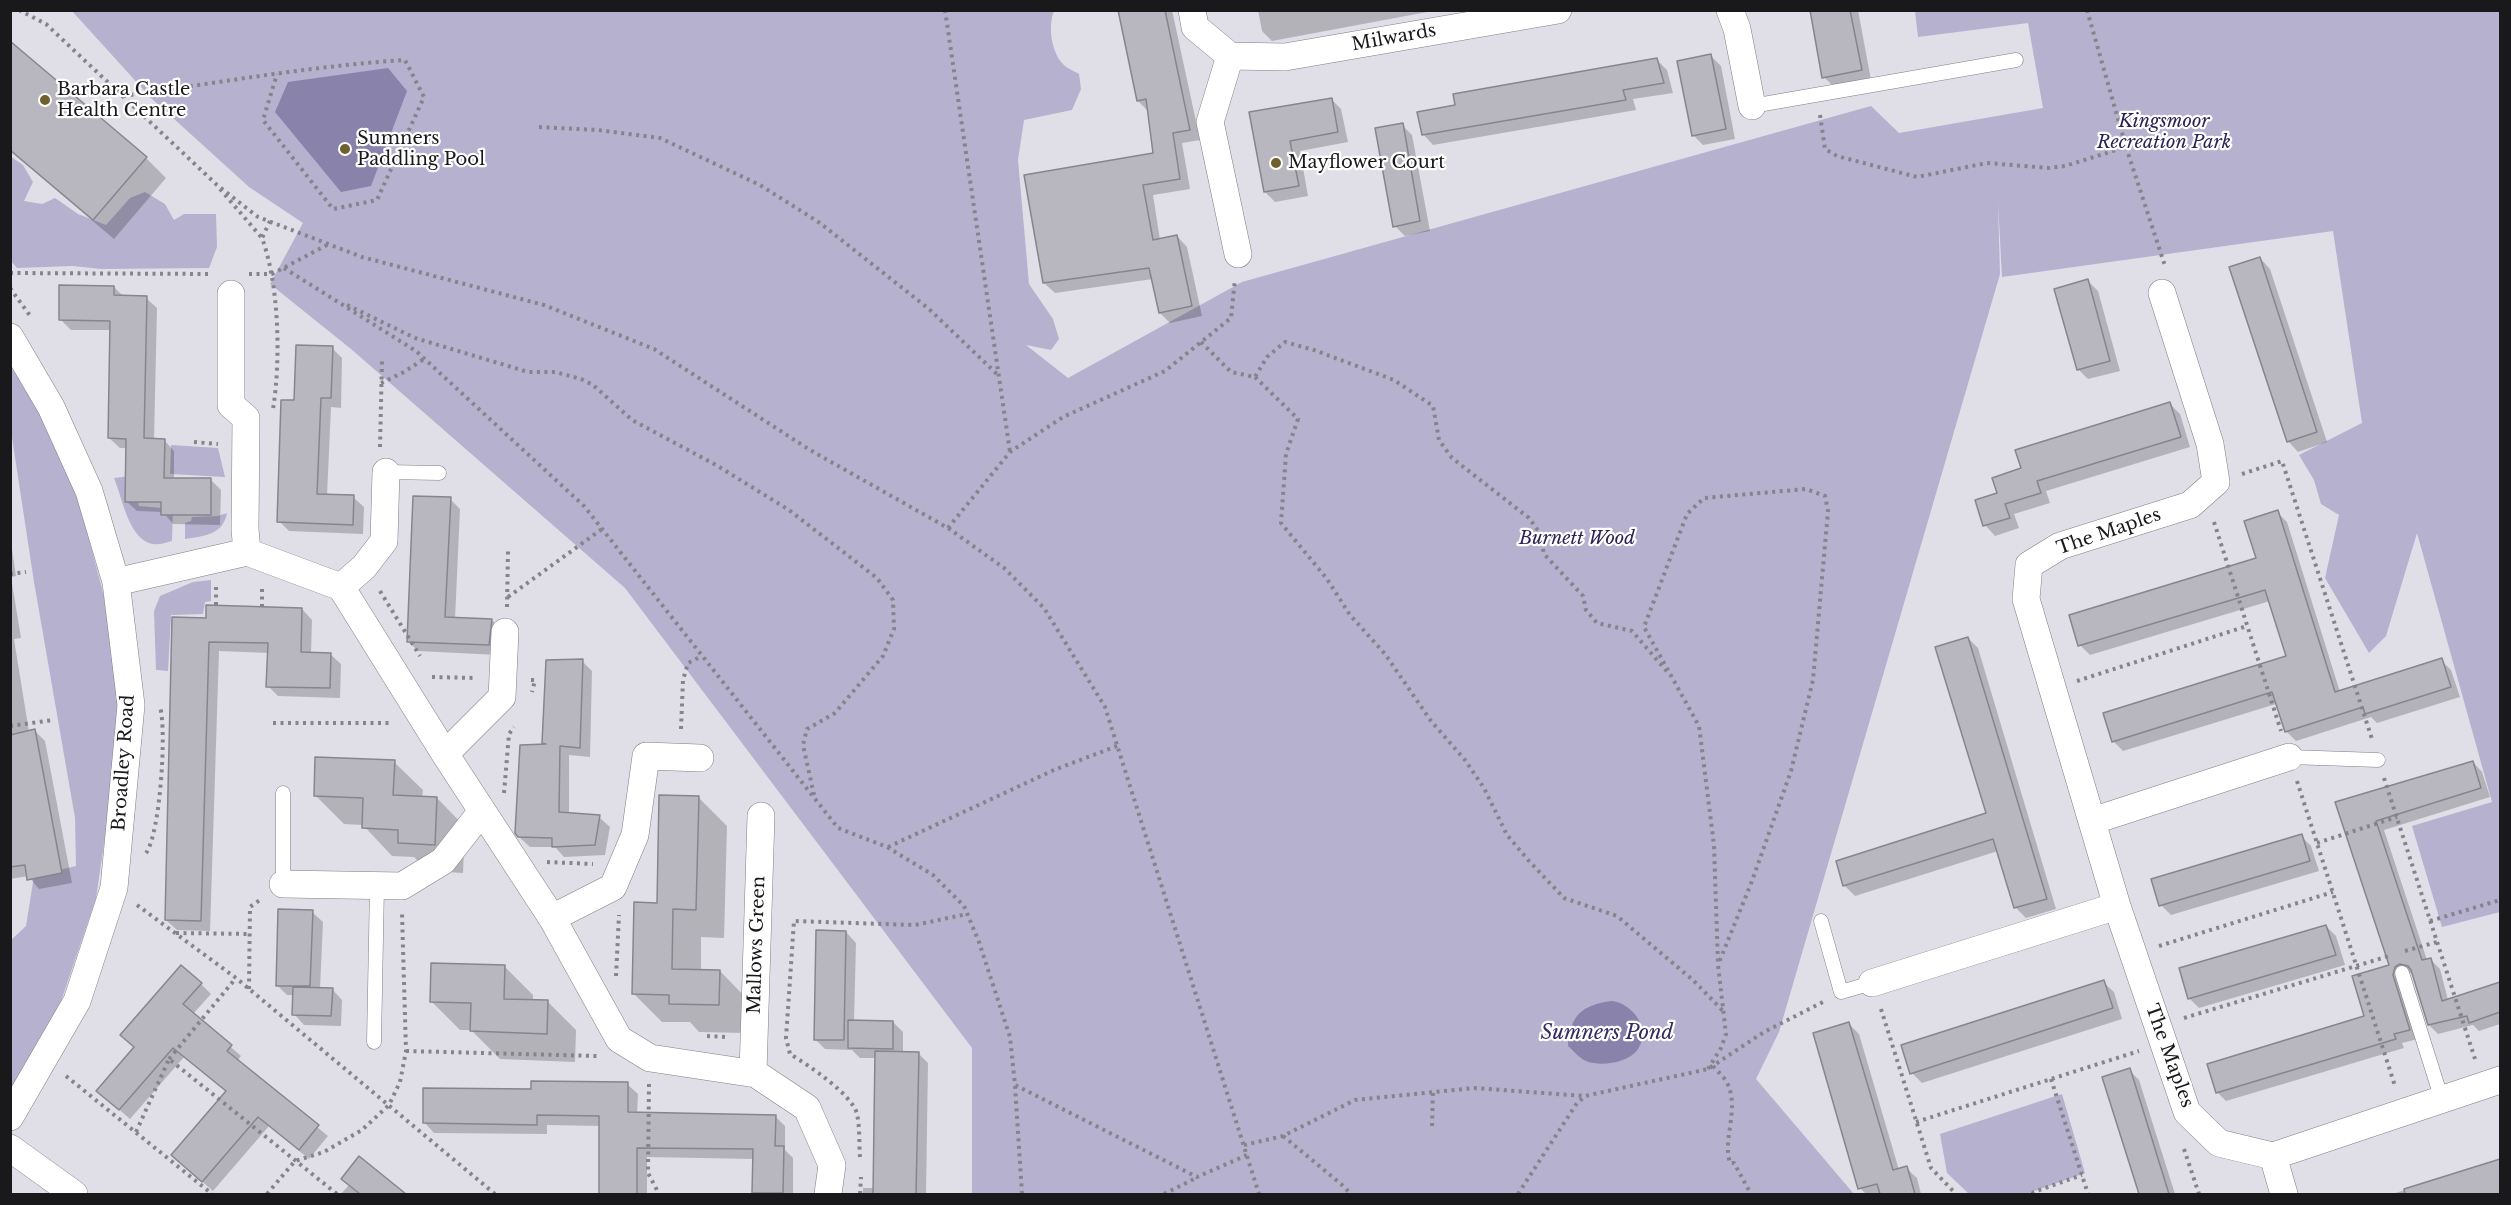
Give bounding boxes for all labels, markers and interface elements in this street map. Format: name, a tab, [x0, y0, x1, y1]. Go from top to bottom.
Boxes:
street label: Milwards	[1350, 20, 1438, 56]
place label: Barbara Castle Health Centre	[57, 79, 190, 122]
marker: Barbara Castle Health Centre	[38, 93, 52, 107]
park label: Kingsmoor Recreation Park	[2097, 111, 2231, 154]
place label: Sumners Paddling Pool	[357, 128, 485, 170]
marker: Sumners Paddling Pool	[338, 142, 352, 156]
place label: Mayflower Court	[1288, 152, 1445, 174]
marker: Mayflower Court	[1269, 156, 1283, 170]
street label: The Maples	[2054, 504, 2164, 560]
park label: Burnett Wood	[1519, 528, 1635, 550]
street label: Broadley Road	[108, 694, 140, 832]
street label: Mallows Green	[744, 876, 770, 1014]
street label: The Maples	[2140, 1001, 2198, 1111]
water label: Sumners Pond	[1541, 1021, 1673, 1045]

